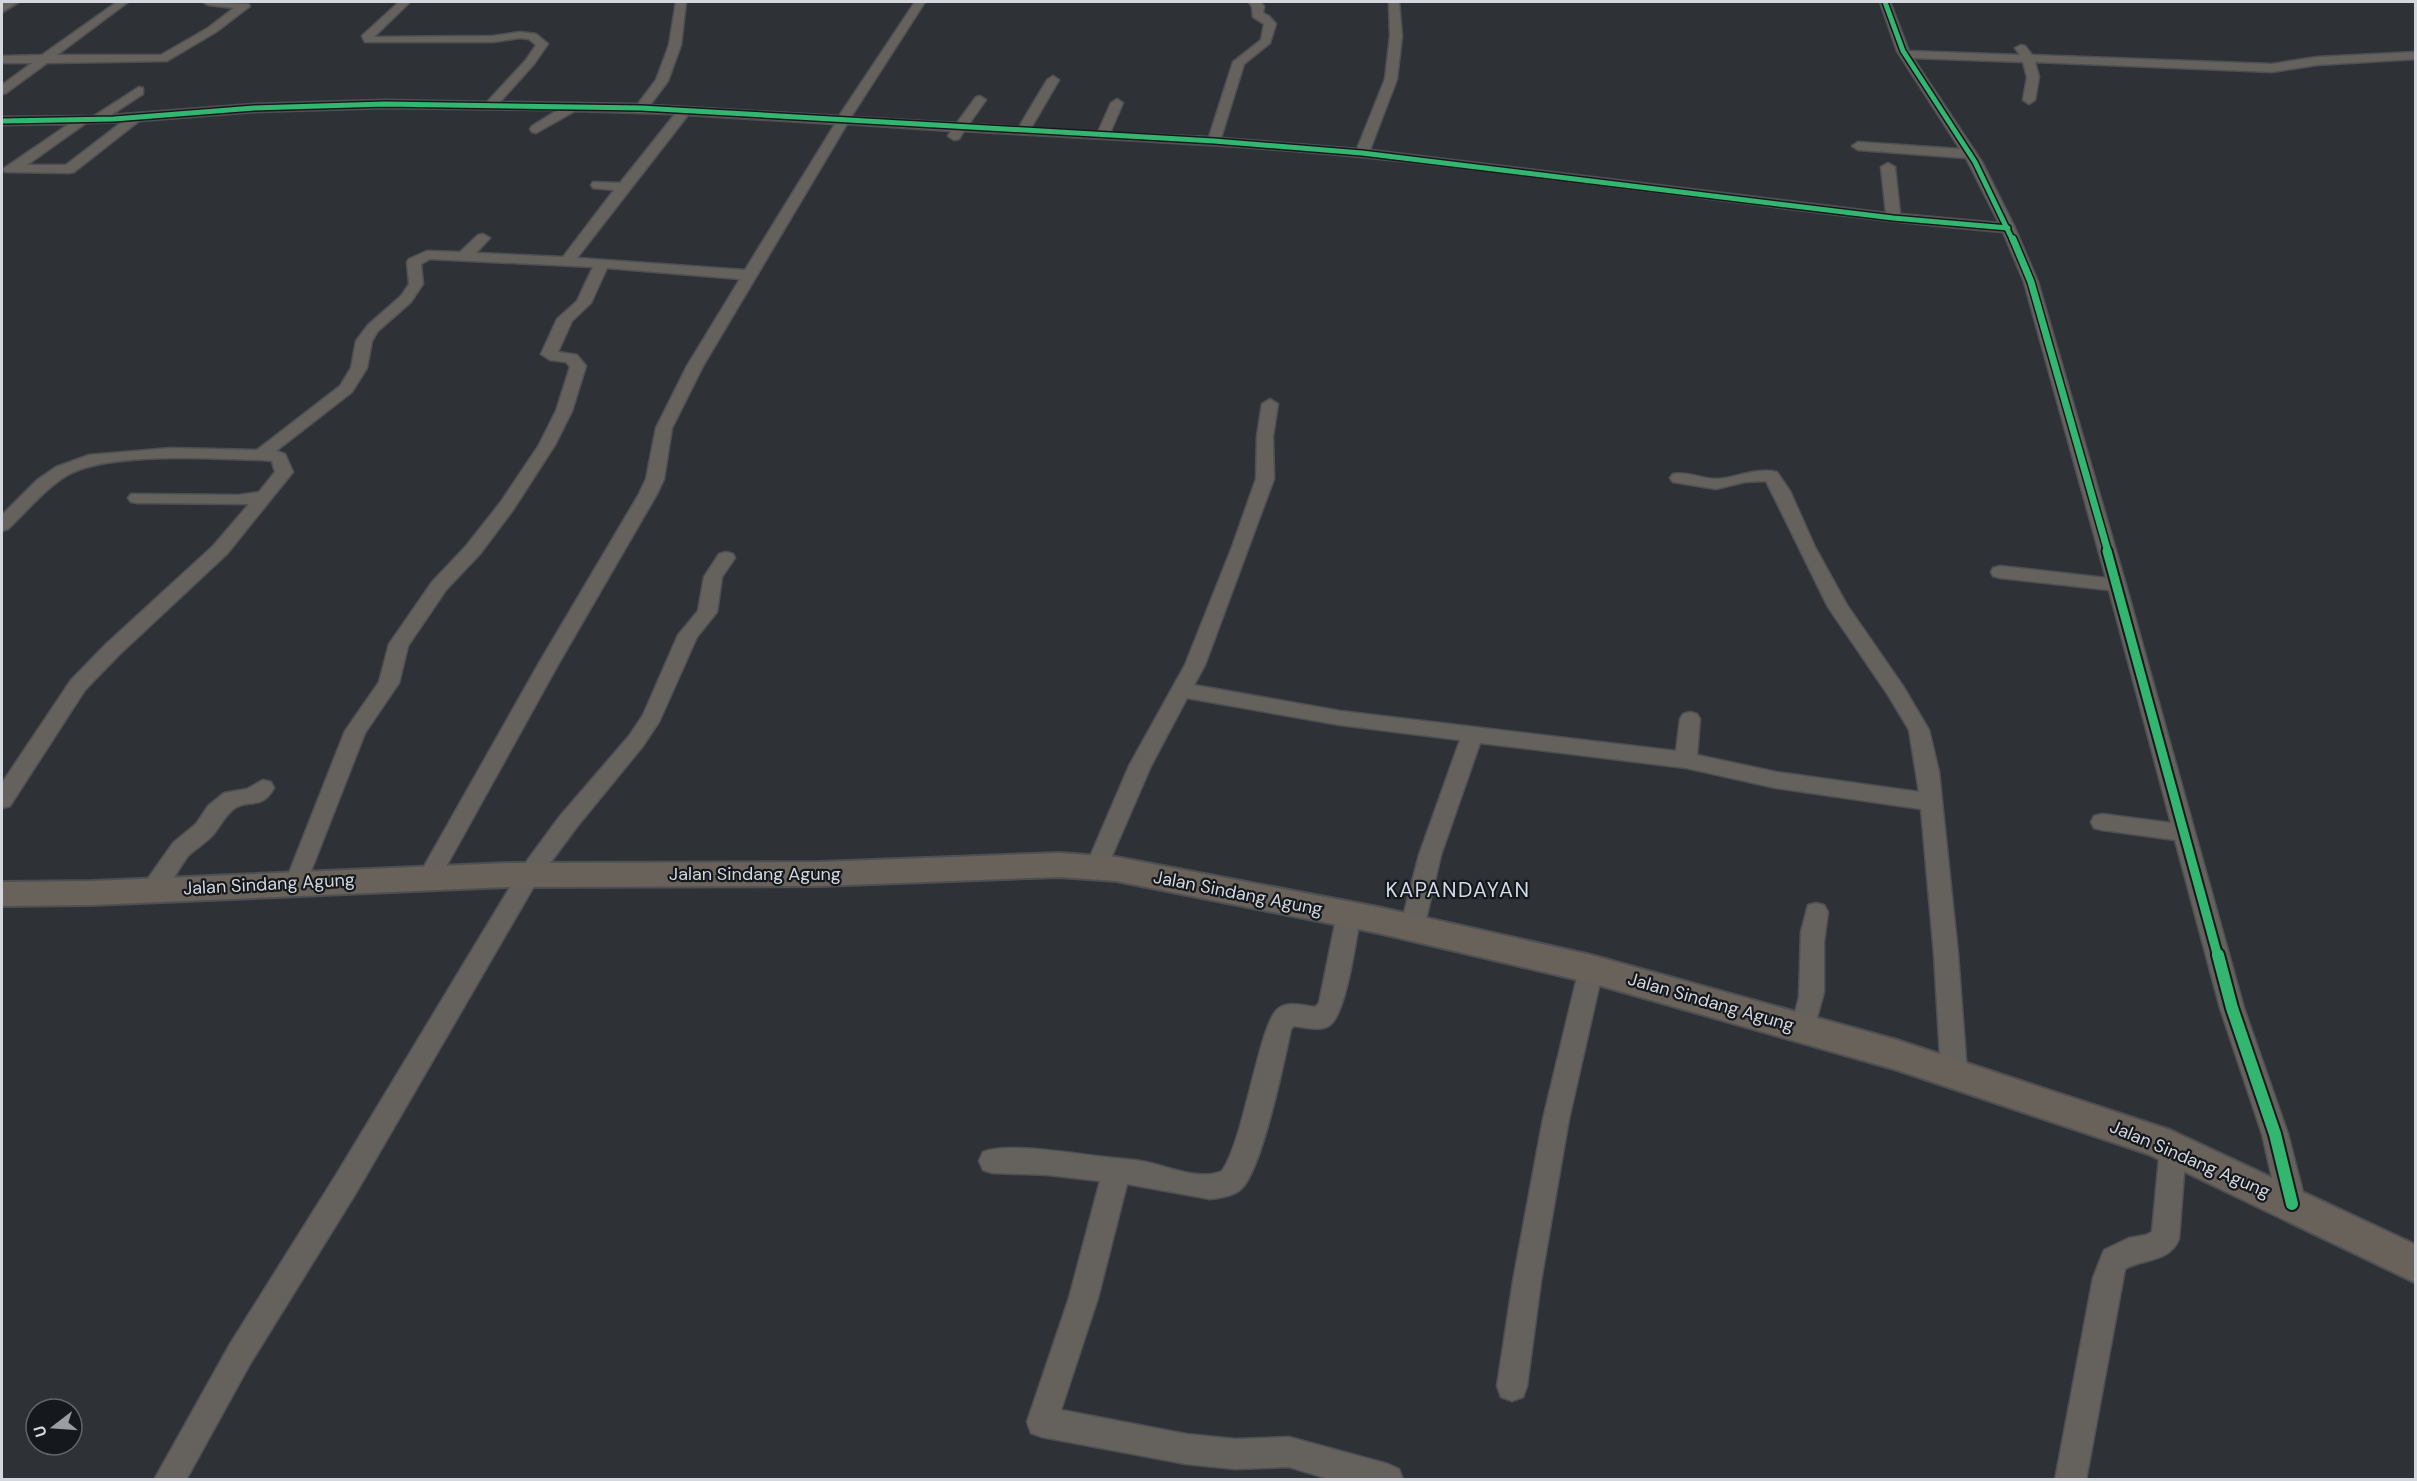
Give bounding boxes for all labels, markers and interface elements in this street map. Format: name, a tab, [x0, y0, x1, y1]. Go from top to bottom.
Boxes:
street label: Jalan Sindang Agung	[669, 862, 841, 886]
street label: Jalan Sindang Agung	[1151, 865, 1325, 921]
street label: Jalan Sindang Agung	[183, 868, 355, 900]
district label: KAPANDAYAN	[1386, 876, 1530, 904]
street label: Jalan Sindang Agung	[1625, 967, 1797, 1037]
street label: Jalan Sindang Agung	[2106, 1114, 2274, 1204]
north arrow	[24, 1397, 84, 1457]
text: U	[28, 1423, 52, 1440]

